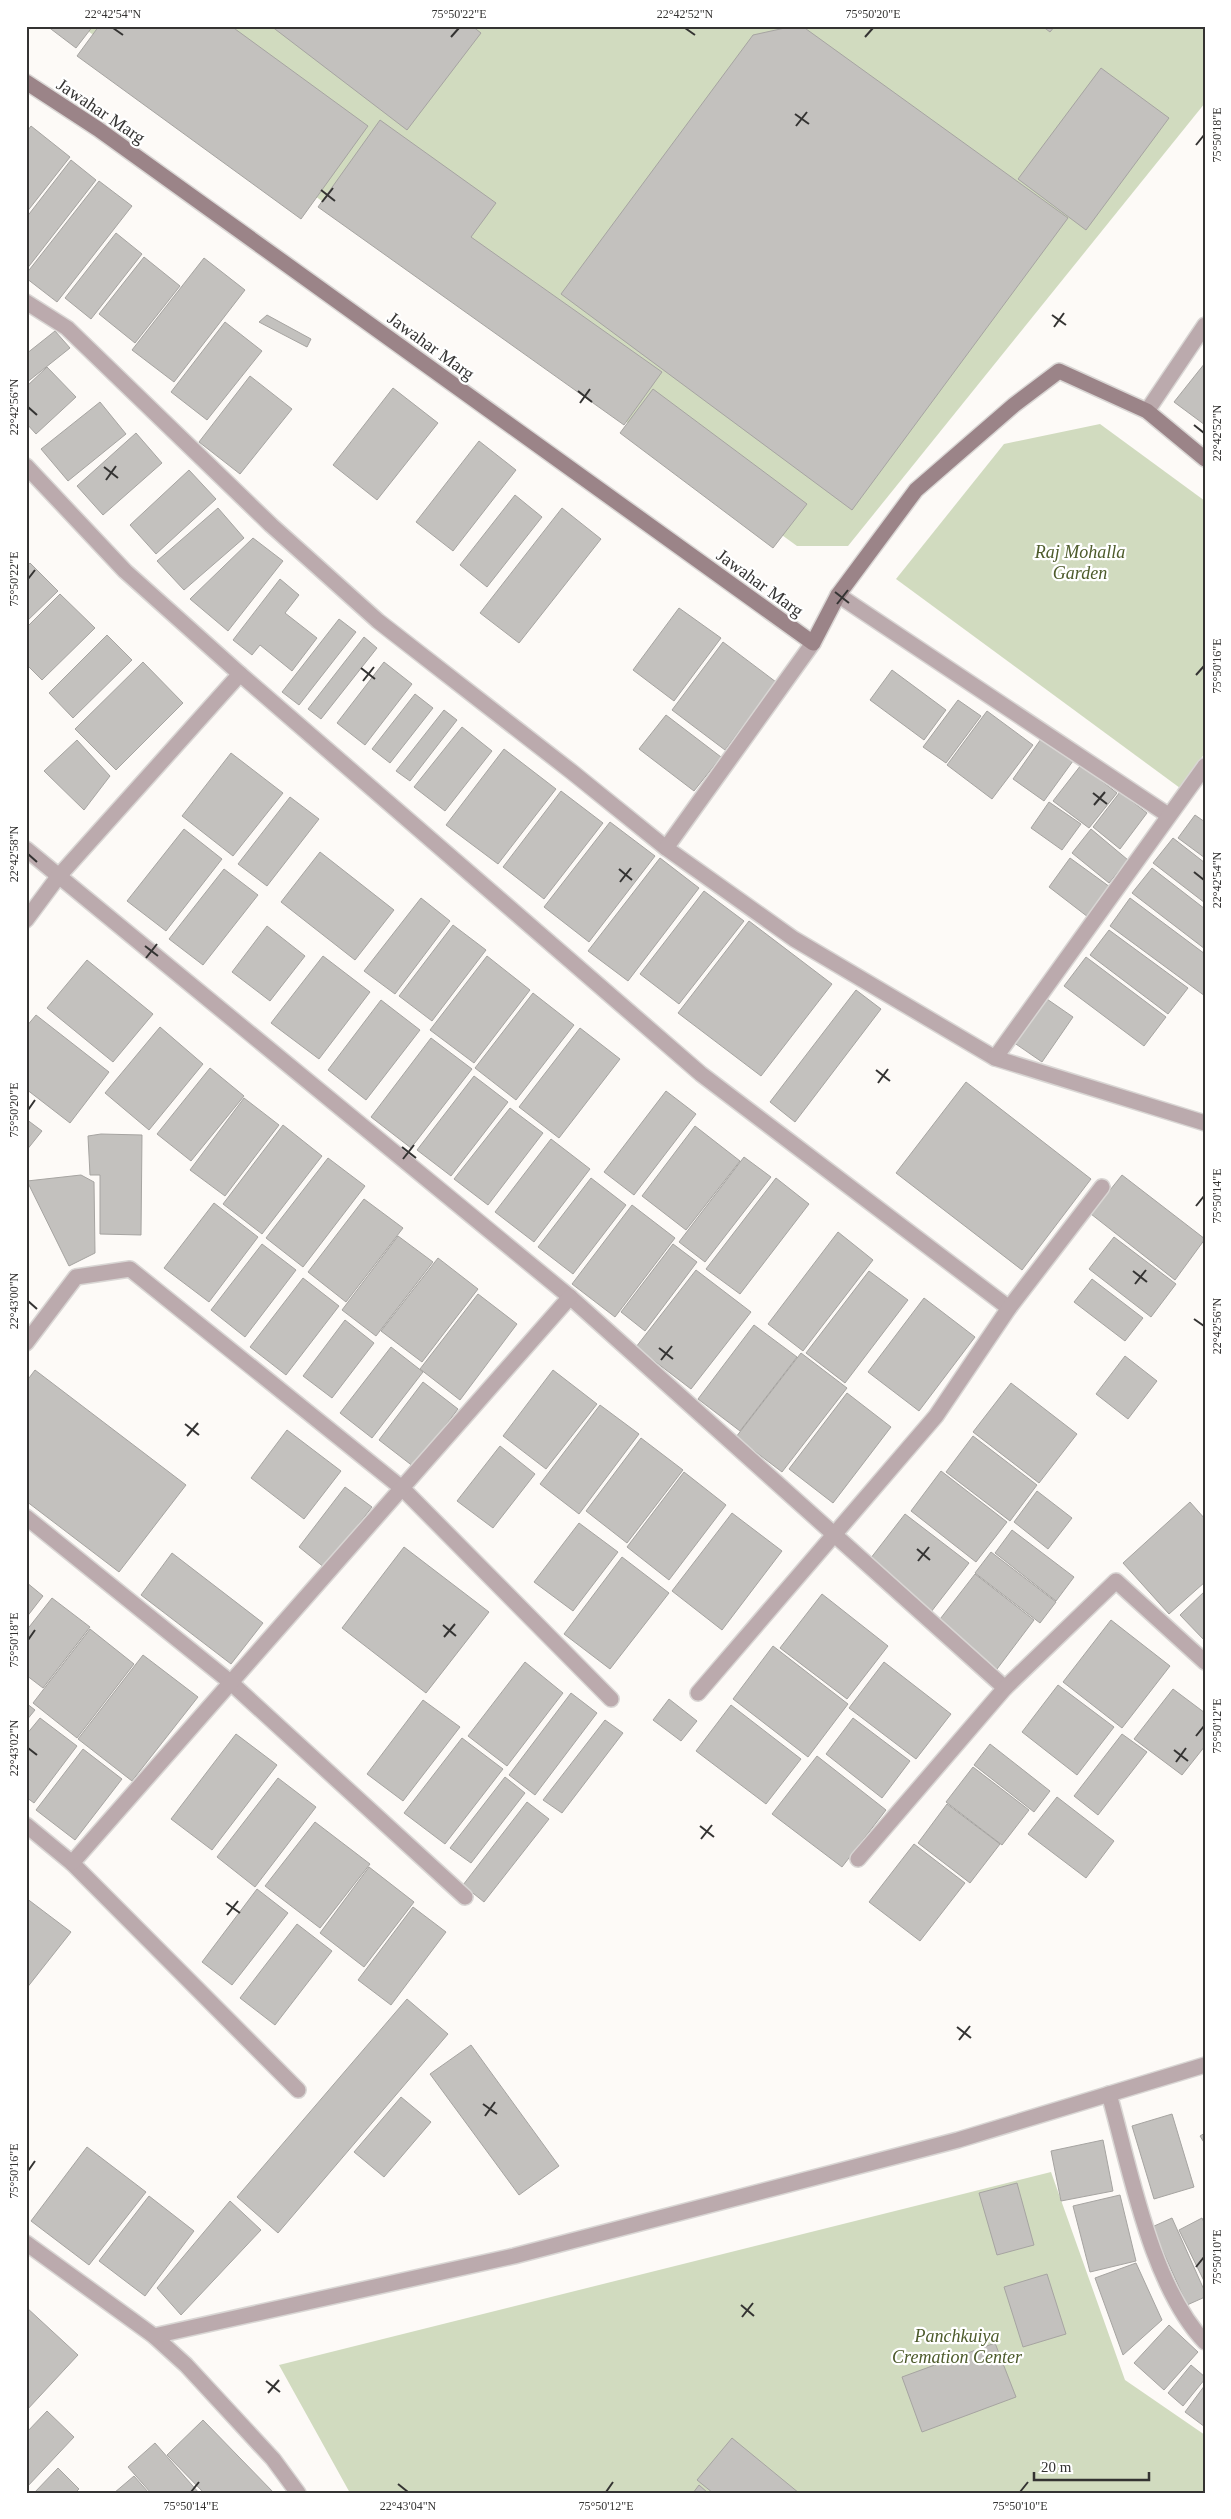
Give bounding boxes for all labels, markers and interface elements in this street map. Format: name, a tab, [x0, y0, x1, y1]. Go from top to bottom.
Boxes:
text: 22°42'54"N	[85, 7, 142, 21]
text: 75°50'22"E	[431, 7, 487, 21]
text: 22°42'52"N	[657, 7, 714, 21]
text: 75°50'20"E	[845, 7, 901, 21]
street label: Jawahar Marg	[53, 74, 149, 148]
text: 75°50'18"E	[1210, 107, 1224, 163]
street label: Jawahar Marg	[384, 308, 478, 384]
text: 22°42'56"N	[7, 378, 21, 435]
text: 22°42'52"N	[1210, 404, 1224, 461]
park label: Raj Mohalla Garden	[1034, 542, 1125, 583]
street label: Jawahar Marg	[713, 545, 807, 621]
text: 75°50'22"E	[7, 551, 21, 607]
text: 75°50'16"E	[1210, 638, 1224, 694]
text: 22°42'58"N	[7, 825, 21, 882]
text: 22°42'54"N	[1210, 851, 1224, 908]
text: 75°50'20"E	[7, 1082, 21, 1138]
text: 75°50'14"E	[1210, 1168, 1224, 1224]
text: 22°43'00"N	[7, 1272, 21, 1329]
text: 22°42'56"N	[1210, 1297, 1224, 1354]
text: 75°50'18"E	[7, 1612, 21, 1668]
text: 75°50'12"E	[1210, 1698, 1224, 1754]
text: 22°43'02"N	[7, 1719, 21, 1776]
text: 75°50'16"E	[7, 2143, 21, 2199]
text: 75°50'10"E	[1210, 2229, 1224, 2285]
park label: Panchkuiya Cremation Center	[892, 2326, 1023, 2367]
scale bar	[1034, 2449, 1148, 2481]
text: 20 m	[1041, 2459, 1072, 2475]
text: 75°50'14"E	[163, 2499, 219, 2513]
text: 22°43'04"N	[380, 2499, 437, 2513]
text: 75°50'12"E	[578, 2499, 634, 2513]
text: 75°50'10"E	[992, 2499, 1048, 2513]

